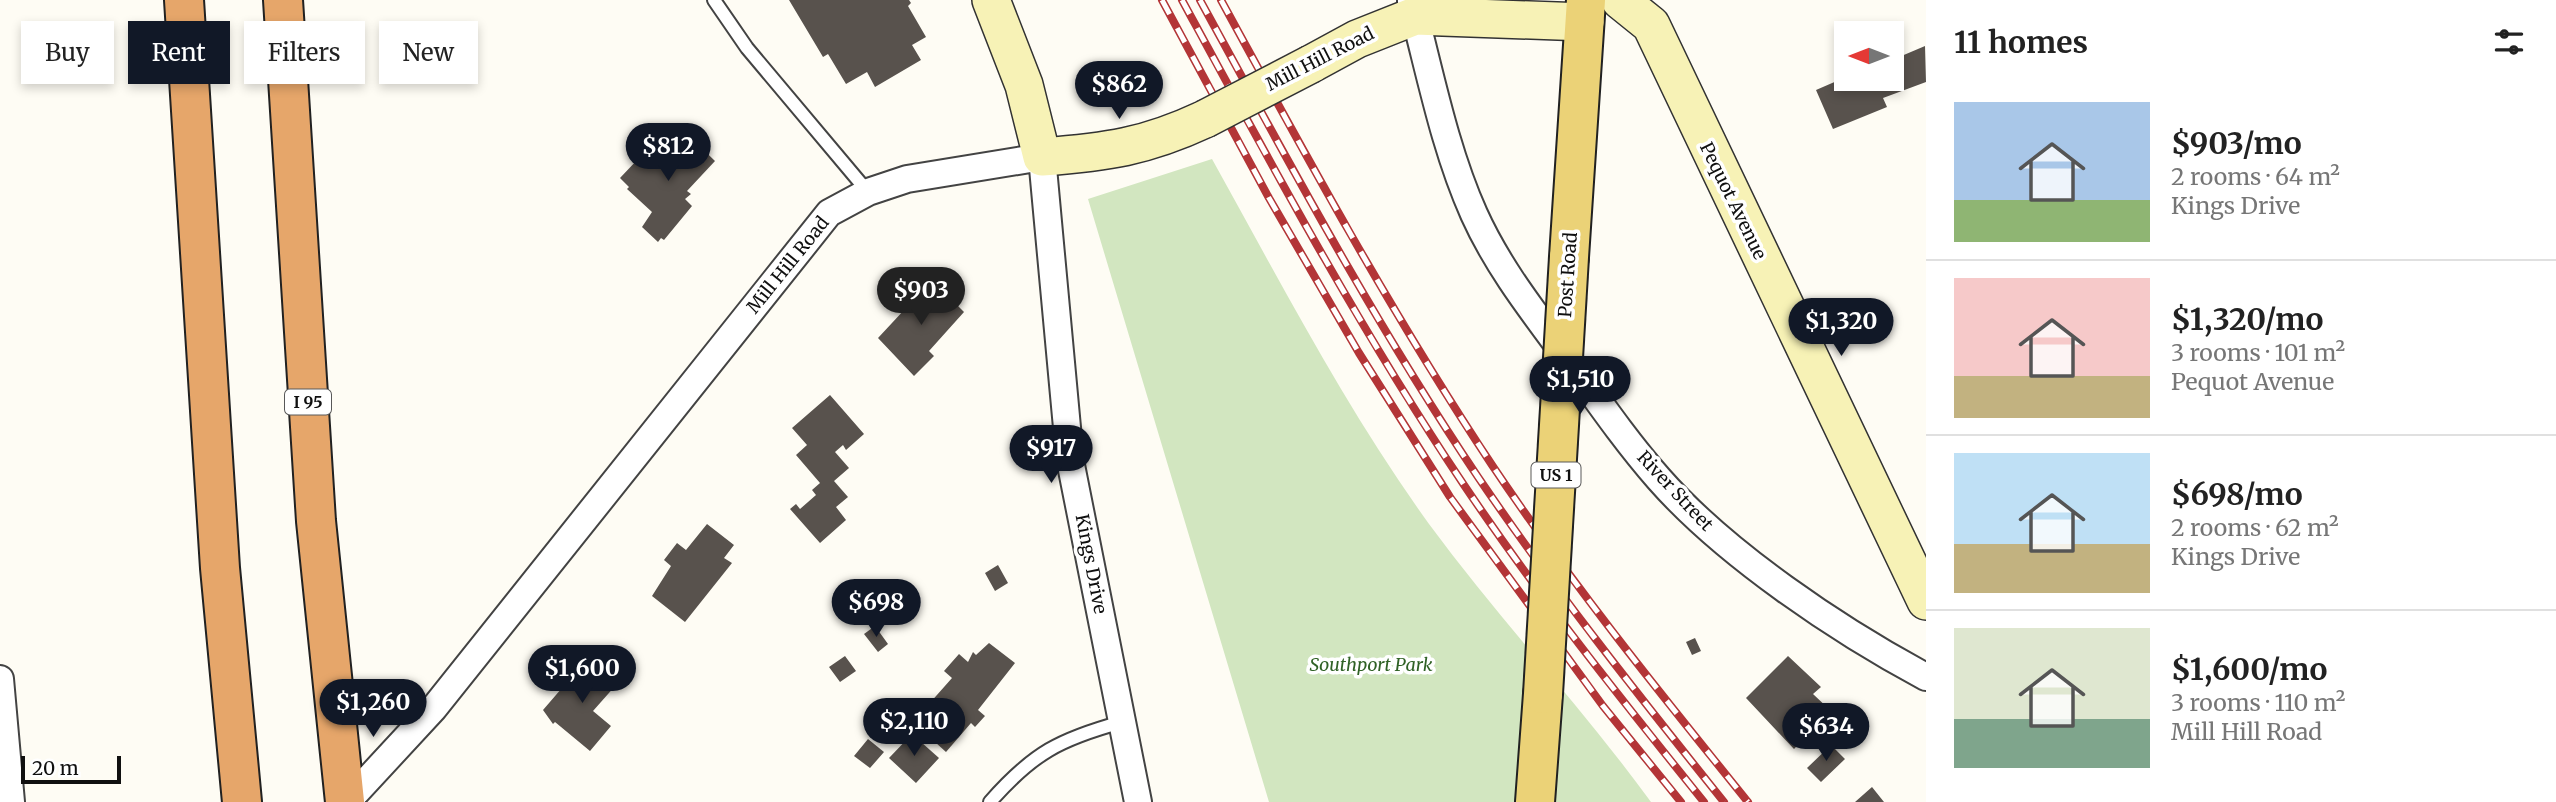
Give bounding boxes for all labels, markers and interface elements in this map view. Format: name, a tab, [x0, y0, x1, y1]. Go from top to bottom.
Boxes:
chip: Buy	[21, 21, 114, 84]
chip: Rent	[128, 21, 230, 84]
chip: Filters	[244, 21, 365, 84]
chip: New	[379, 21, 478, 84]
street label: Mill Hill Road	[1262, 21, 1378, 96]
north arrow	[1834, 21, 1904, 91]
map controls	[1834, 21, 1904, 91]
text: 11 homes	[1954, 23, 2088, 61]
icon: filters	[2490, 23, 2528, 61]
pin: $862	[1078, 61, 1160, 121]
text: $862	[1091, 69, 1147, 98]
pin: $812	[627, 124, 709, 183]
text: $903/mo	[2171, 124, 2302, 162]
icon: home	[2010, 130, 2094, 214]
text: $812	[642, 131, 694, 160]
street label: Pequot Avenue	[1695, 138, 1772, 263]
text: 2 rooms · 64 m²	[2171, 162, 2340, 191]
text: Kings Drive	[2171, 191, 2300, 220]
street label: Mill Hill Road	[741, 211, 834, 318]
street label: Post Road	[1553, 231, 1582, 318]
pin: $903	[880, 268, 962, 327]
text: $903	[893, 275, 949, 304]
pin: $1,320	[1784, 298, 1898, 358]
text: $1,320/mo	[2171, 300, 2323, 338]
text: $1,320	[1805, 306, 1878, 335]
icon: home	[2010, 306, 2094, 390]
text: 3 rooms · 101 m²	[2171, 338, 2345, 367]
pin: $1,510	[1523, 356, 1637, 416]
text: $1,510	[1546, 364, 1614, 393]
text: Pequot Avenue	[2171, 367, 2334, 396]
road number: I 95	[285, 390, 331, 414]
pin: $917	[1010, 426, 1092, 485]
text: $917	[1026, 433, 1076, 462]
street label: River Street	[1632, 446, 1718, 536]
road number: US 1	[1532, 462, 1580, 488]
text: $698/mo	[2171, 475, 2303, 513]
icon: home	[2010, 481, 2094, 565]
street label: Kings Drive	[1071, 512, 1112, 616]
text: 2 rooms · 62 m²	[2171, 513, 2339, 542]
text: Kings Drive	[2171, 542, 2300, 571]
pin: $698	[835, 580, 917, 639]
text: $698	[848, 587, 904, 616]
pin: $1,600	[525, 646, 639, 705]
text: $1,600/mo	[2171, 650, 2327, 688]
text: $1,600	[544, 653, 620, 682]
park label: Southport Park	[1309, 653, 1433, 676]
icon: home	[2010, 656, 2094, 740]
pin: $1,260	[316, 680, 430, 739]
text: $1,260	[336, 687, 410, 716]
text: 3 rooms · 110 m²	[2171, 688, 2345, 717]
pin: $2,110	[857, 698, 971, 758]
pin: $634	[1785, 704, 1867, 763]
text: $2,110	[879, 706, 949, 735]
text: $634	[1798, 711, 1854, 740]
text: Mill Hill Road	[2171, 717, 2322, 746]
scale bar	[21, 753, 121, 785]
text: 20 m	[32, 756, 79, 780]

